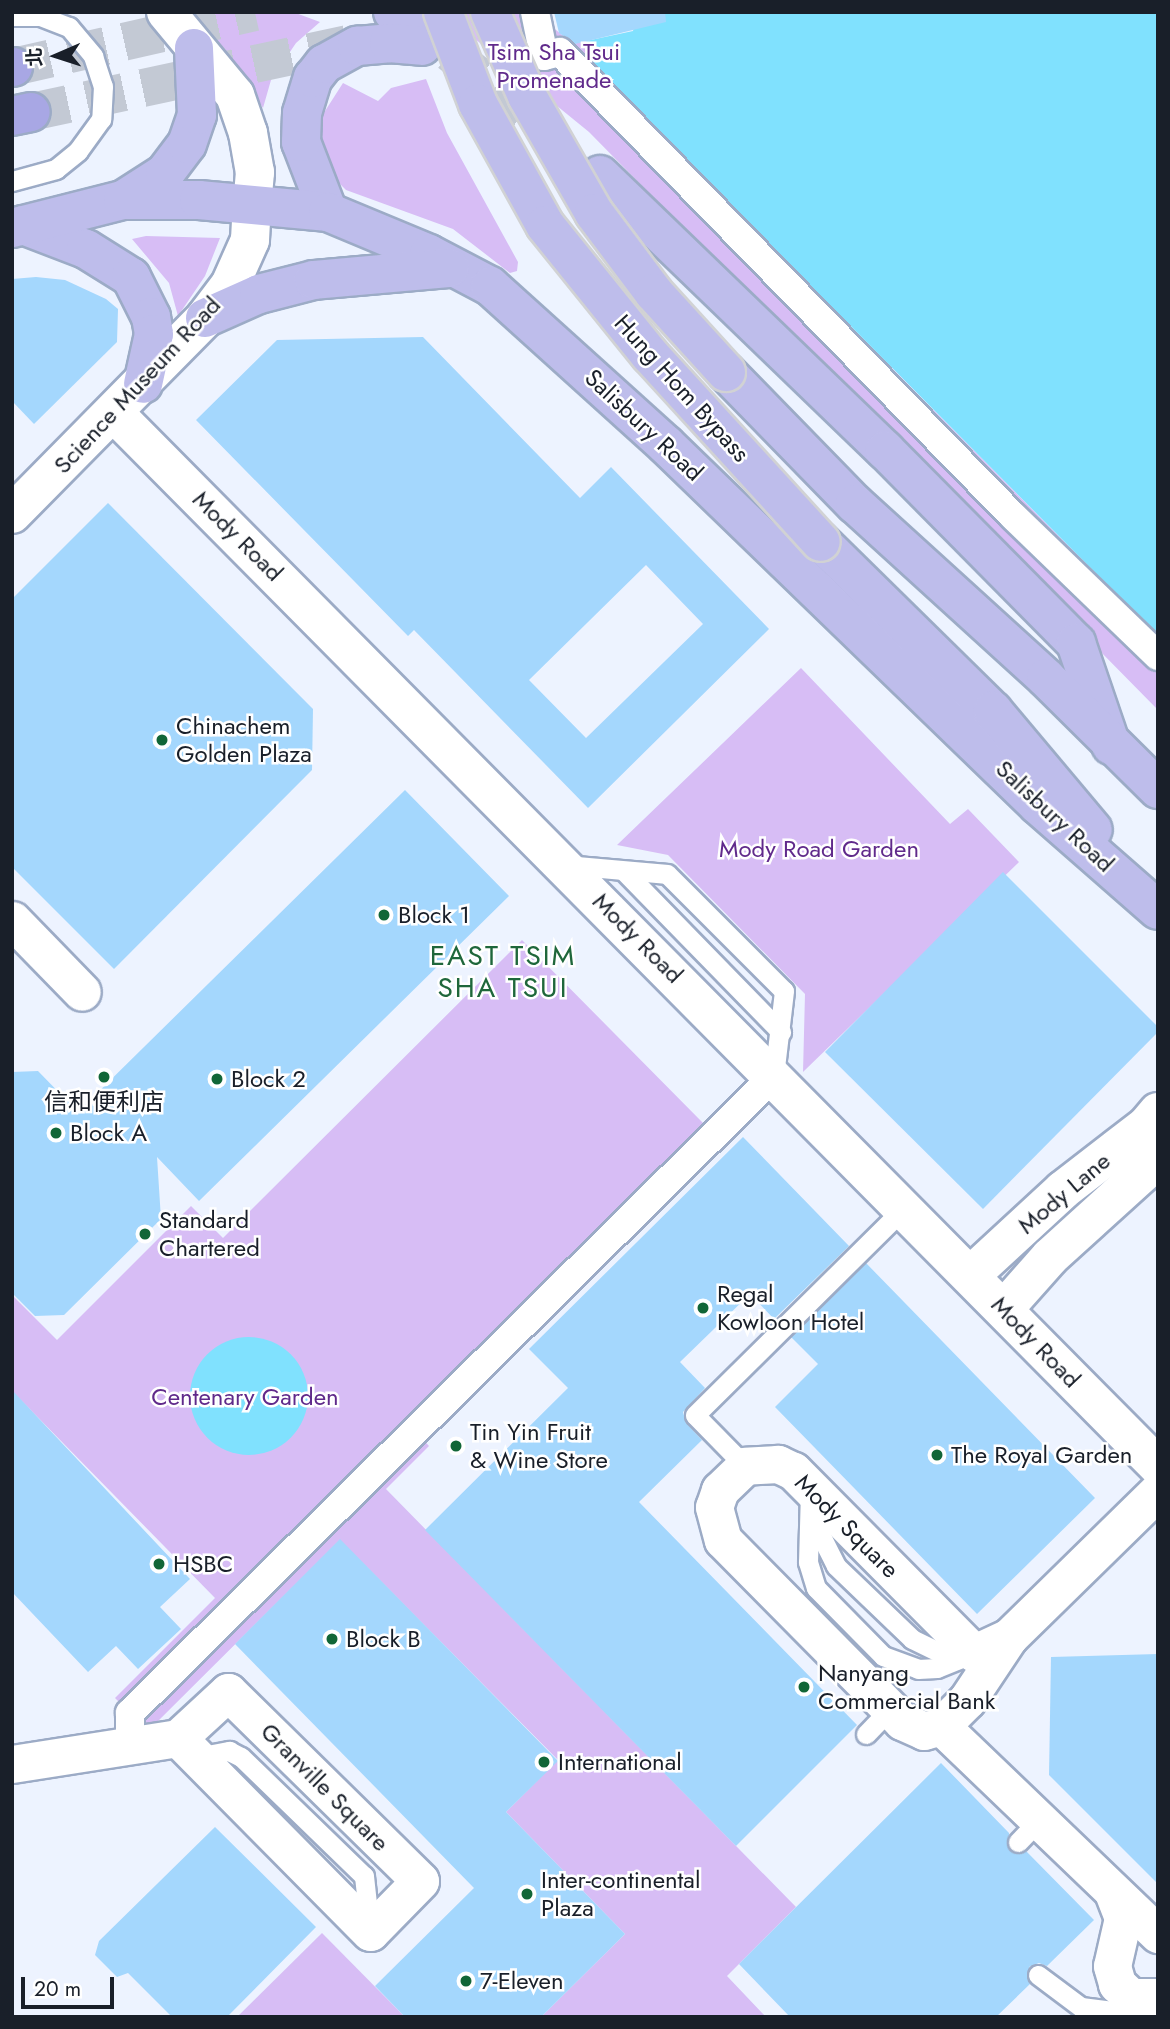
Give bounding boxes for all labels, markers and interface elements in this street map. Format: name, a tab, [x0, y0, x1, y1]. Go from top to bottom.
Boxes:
north arrow	[21, 21, 91, 91]
park label: Tsim Sha Tsui Promenade	[488, 38, 620, 94]
text: 北	[21, 47, 49, 67]
street label: Science Museum Road	[48, 291, 226, 479]
street label: Hung Hom Bypass	[608, 309, 756, 467]
street label: Salisbury Road	[579, 363, 709, 487]
street label: Mody Road	[187, 485, 289, 587]
place label: Chinachem Golden Plaza	[176, 712, 312, 768]
marker: Chinachem Golden Plaza	[154, 732, 170, 748]
street label: Salisbury Road	[990, 754, 1120, 878]
park label: Mody Road Garden	[719, 835, 919, 863]
street label: Mody Road	[587, 887, 689, 989]
place label: Block 1	[398, 901, 470, 929]
marker: Block 1	[376, 907, 392, 923]
district label: EAST TSIM SHA TSUI	[431, 939, 575, 1005]
place label: Block 2	[231, 1065, 306, 1093]
marker: 信和便利店	[96, 1069, 112, 1085]
marker: Block 2	[209, 1071, 225, 1087]
place label: 信和便利店	[44, 1088, 164, 1116]
place label: Block A	[70, 1119, 147, 1147]
marker: Block A	[48, 1125, 64, 1141]
street label: Mody Lane	[1012, 1146, 1116, 1240]
place label: Standard Chartered	[159, 1206, 260, 1262]
marker: Standard Chartered	[137, 1226, 153, 1242]
place label: Regal Kowloon Hotel	[717, 1280, 864, 1336]
street label: Mody Road	[985, 1290, 1087, 1394]
marker: Regal Kowloon Hotel	[695, 1300, 711, 1316]
park label: Centenary Garden	[151, 1383, 339, 1411]
place label: Tin Yin Fruit & Wine Store	[470, 1418, 608, 1474]
marker: Tin Yin Fruit & Wine Store	[448, 1438, 464, 1454]
place label: The Royal Garden	[951, 1441, 1132, 1469]
marker: The Royal Garden	[929, 1447, 945, 1463]
street label: Mody Square	[789, 1468, 905, 1584]
place label: HSBC	[173, 1550, 233, 1578]
marker: HSBC	[151, 1556, 167, 1572]
place label: Block B	[346, 1625, 421, 1653]
marker: Block B	[324, 1631, 340, 1647]
place label: Nanyang Commercial Bank	[818, 1659, 995, 1715]
marker: Nanyang Commercial Bank	[796, 1679, 812, 1695]
street label: Granville Square	[255, 1717, 395, 1857]
place label: International	[558, 1748, 682, 1776]
marker: International	[536, 1754, 552, 1770]
place label: Inter-continental Plaza	[541, 1866, 700, 1922]
marker: Inter-continental Plaza	[519, 1886, 535, 1902]
scale bar	[24, 1962, 117, 2006]
place label: 7-Eleven	[480, 1967, 564, 1995]
marker: 7-Eleven	[458, 1973, 474, 1989]
text: 20 m	[34, 1974, 81, 2004]

